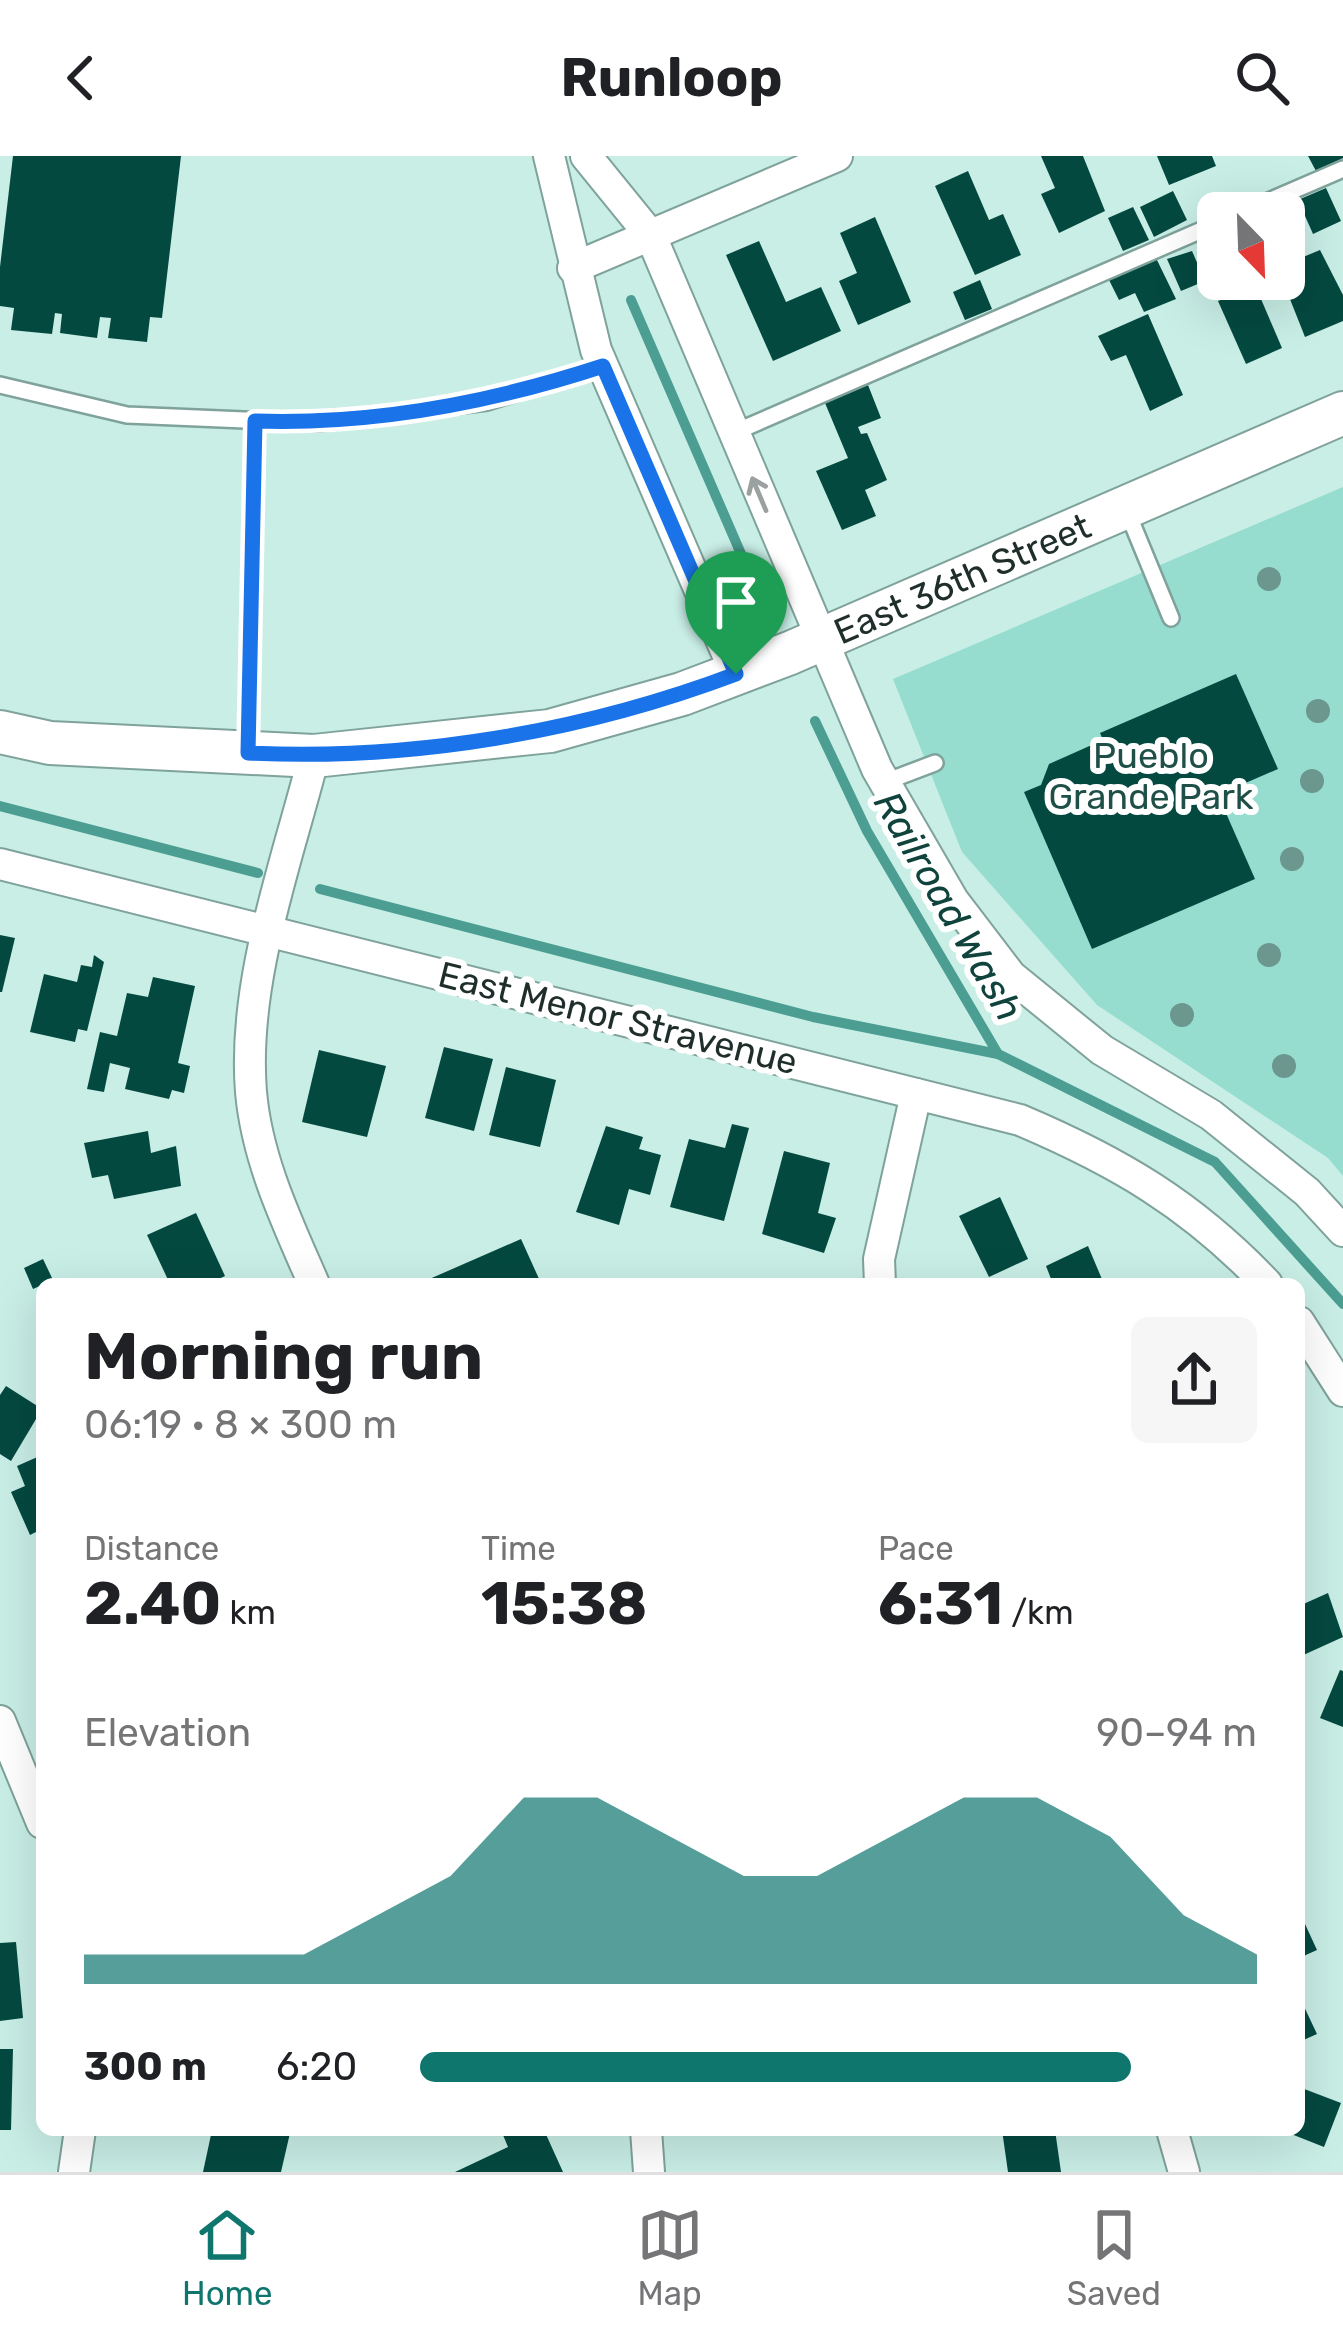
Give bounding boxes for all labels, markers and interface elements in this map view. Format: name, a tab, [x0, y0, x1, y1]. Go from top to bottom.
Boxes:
icon: back	[48, 45, 114, 111]
icon: search	[1229, 45, 1295, 111]
text: Runloop	[560, 46, 783, 110]
north arrow	[1197, 192, 1305, 300]
map controls	[1197, 192, 1305, 300]
one-way arrow	[747, 476, 769, 512]
street label: East 36th Street	[827, 504, 1097, 653]
pin	[685, 551, 787, 674]
icon: arrive	[703, 569, 769, 635]
park label: Pueblo Grande Park	[1049, 734, 1254, 818]
water label: Railroad Wash	[864, 783, 1032, 1029]
street label: East Menor Stravenue	[434, 953, 802, 1083]
text: Morning run	[84, 1317, 483, 1396]
button: share	[1131, 1317, 1257, 1443]
text: 06:19 · 8 × 300 m	[84, 1402, 397, 1448]
text: Distance	[84, 1529, 219, 1568]
text: Time	[481, 1529, 556, 1568]
text: Pace	[878, 1529, 954, 1568]
text: 2.40	[84, 1568, 221, 1639]
text: 15:38	[481, 1568, 647, 1639]
text: 6:31	[878, 1568, 1003, 1639]
text: km	[221, 1593, 276, 1632]
text: /km	[1003, 1593, 1073, 1632]
text: Elevation	[84, 1710, 251, 1756]
text: 90–94 m	[1096, 1710, 1257, 1756]
text: 300 m	[84, 2044, 207, 2090]
text: 6:20	[276, 2044, 357, 2090]
tab: Home	[182, 2202, 272, 2313]
tab: Map	[637, 2202, 703, 2313]
tab: Saved	[1067, 2202, 1161, 2313]

